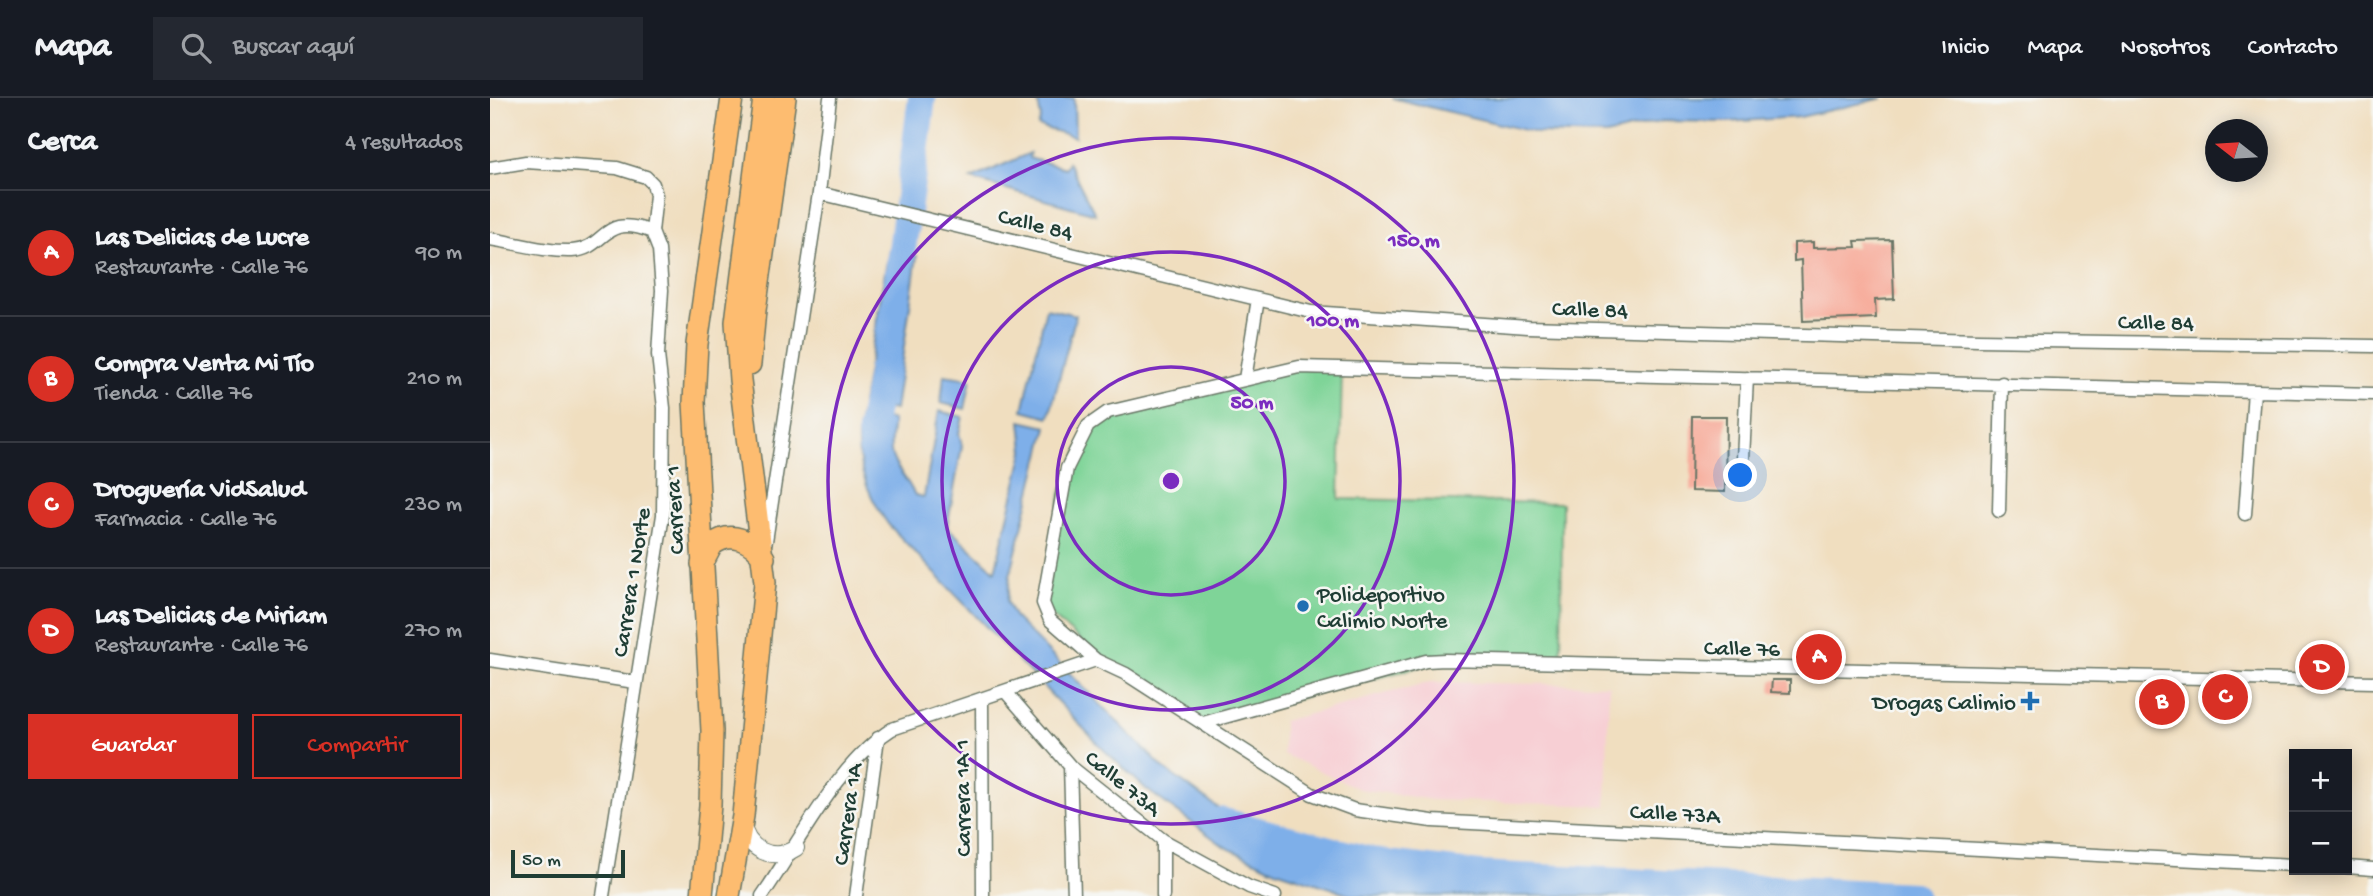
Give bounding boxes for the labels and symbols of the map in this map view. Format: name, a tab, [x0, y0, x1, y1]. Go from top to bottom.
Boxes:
north arrow	[2205, 119, 2268, 182]
street label: Calle 84	[995, 204, 1075, 249]
text: 150 m	[1387, 230, 1440, 255]
street label: Calle 84	[1551, 297, 1629, 326]
text: 100 m	[1306, 310, 1359, 335]
street label: Calle 84	[2118, 310, 2194, 339]
text: 50 m	[1231, 392, 1274, 417]
your location	[1723, 458, 1757, 492]
street label: Carrera 1	[661, 465, 692, 555]
centre of rings	[1159, 469, 1183, 493]
street label: Carrera 1 Norte	[608, 505, 659, 659]
place label: Polideportivo Calimio Norte	[1316, 583, 1448, 636]
marker: Polideportivo Calimio Norte	[1295, 598, 1311, 614]
pin: A	[1796, 631, 1842, 683]
street label: Calle 76	[1704, 636, 1781, 665]
pin: D	[2299, 641, 2345, 693]
pin: C	[2202, 671, 2248, 723]
pin: B	[2139, 676, 2185, 728]
place label: Drogas Calimio	[1871, 691, 2016, 718]
marker: Drogas Calimio	[2022, 693, 2038, 709]
street label: Carrera 1A 1	[950, 739, 979, 857]
street label: Calle 73A	[1078, 746, 1166, 824]
street label: Carrera 1A	[829, 760, 870, 867]
street label: Calle 73A	[1629, 800, 1722, 831]
scale bar	[511, 847, 625, 879]

